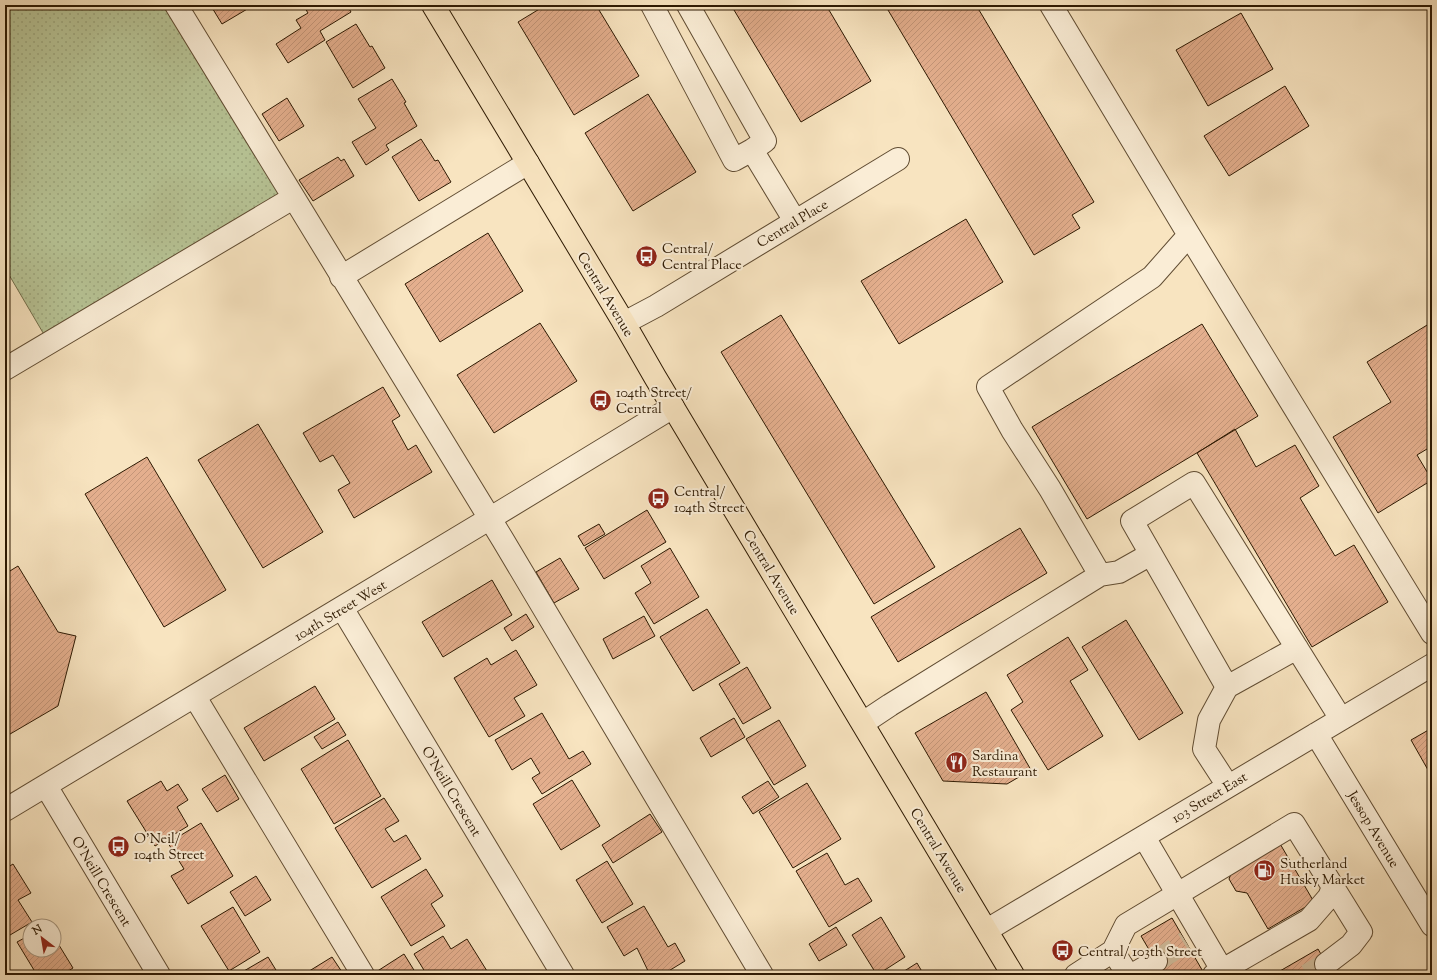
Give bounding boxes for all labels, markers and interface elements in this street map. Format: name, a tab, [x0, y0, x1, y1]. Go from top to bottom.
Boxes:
street label: Central Place	[754, 196, 832, 254]
place label: Central/ Central Place	[662, 240, 742, 276]
bus stop icon: Central/ Central Place	[633, 243, 659, 269]
street label: Central Avenue	[571, 249, 638, 341]
place label: 104th Street/ Central	[616, 384, 692, 420]
bus stop icon: 104th Street/ Central	[587, 387, 613, 413]
place label: Central/ 104th Street	[674, 483, 745, 519]
bus stop icon: Central/ 104th Street	[645, 486, 671, 512]
street label: Central Avenue	[737, 527, 804, 619]
street label: 104th Street West	[291, 576, 391, 647]
street label: O'Neill Crescent	[415, 743, 485, 841]
place label: Sardina Restaurant	[972, 747, 1038, 783]
restaurant icon: Sardina Restaurant	[943, 750, 969, 776]
street label: 103 Street East	[1168, 768, 1252, 829]
street label: Jessop Avenue	[1341, 787, 1403, 872]
street label: Central Avenue	[904, 805, 971, 897]
place label: O'Neil/ 104th Street	[134, 830, 205, 866]
street label: O'Neill Crescent	[65, 833, 135, 931]
bus stop icon: O'Neil/ 104th Street	[106, 833, 132, 859]
place label: Sutherland Husky Market	[1280, 855, 1365, 891]
fuel station icon: Sutherland Husky Market	[1252, 858, 1278, 884]
north arrow	[22, 918, 62, 958]
text: N	[29, 921, 45, 940]
bus stop icon: Central/ 103th Street	[1049, 938, 1075, 964]
place label: Central/ 103th Street	[1078, 943, 1202, 963]

